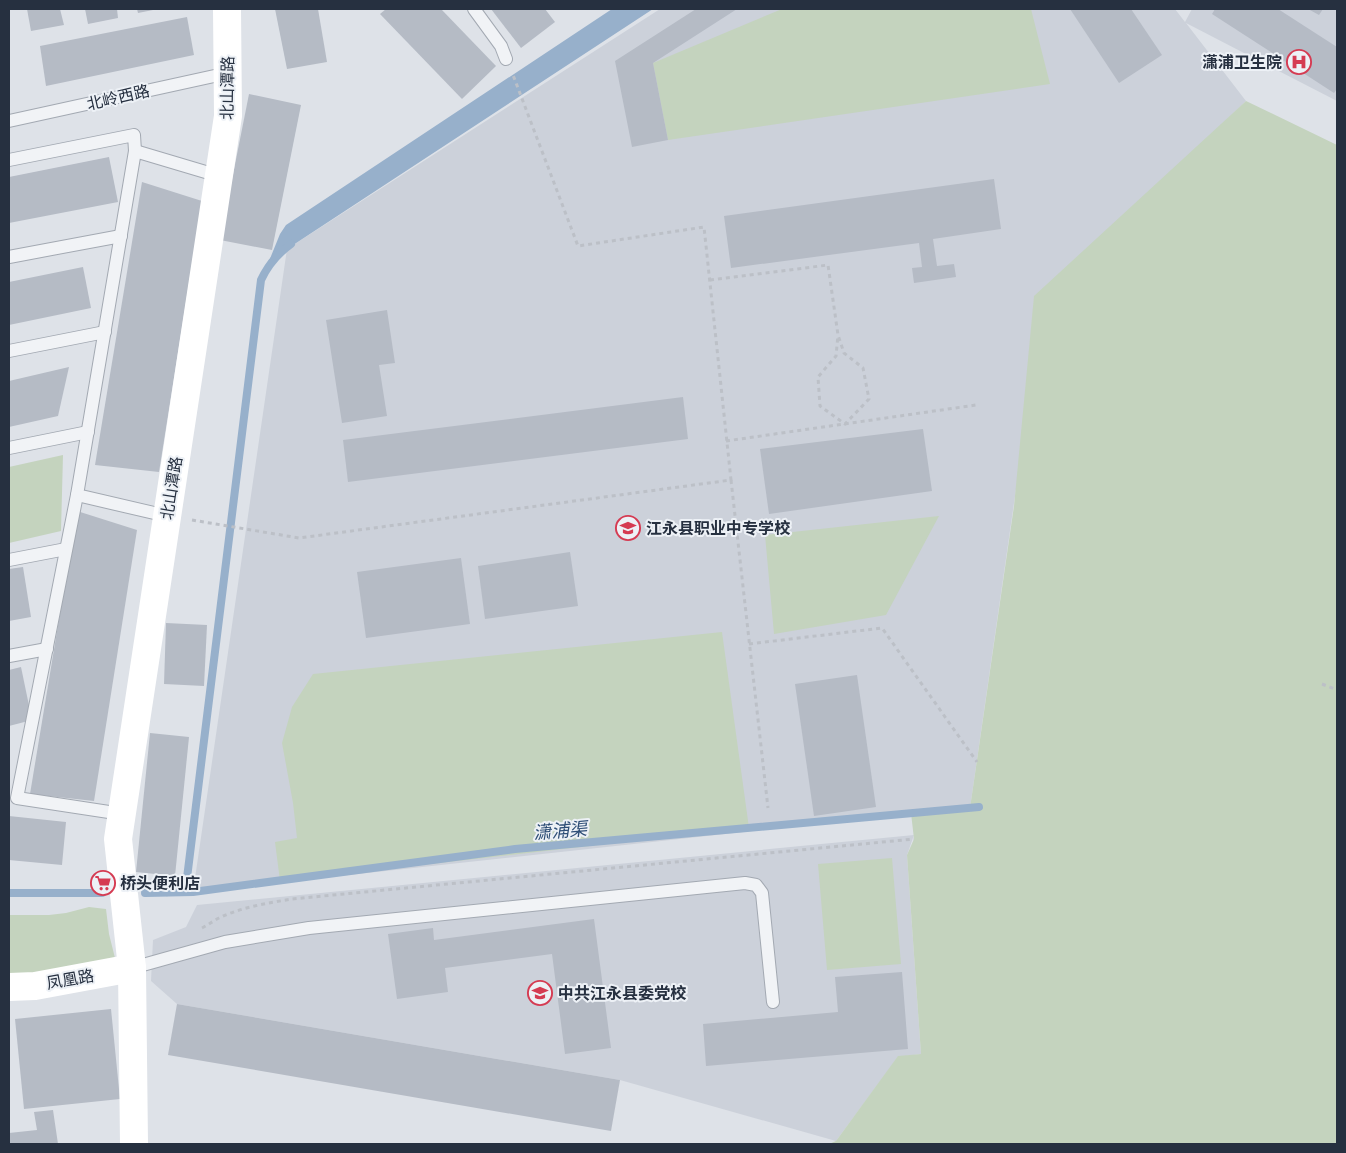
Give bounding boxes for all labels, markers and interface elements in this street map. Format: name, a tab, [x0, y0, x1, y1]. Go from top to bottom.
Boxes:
hospital icon: 潇浦卫生院	[1286, 49, 1312, 75]
place label: 潇浦卫生院	[1202, 51, 1282, 73]
street label: 北山潭路	[215, 56, 239, 120]
street label: 北岭西路	[84, 79, 152, 115]
street label: 北山潭路	[155, 455, 187, 521]
school or university icon: 江永县职业中专学校	[615, 515, 641, 541]
place label: 江永县职业中专学校	[646, 517, 791, 539]
water label: 潇浦渠	[532, 815, 591, 844]
supermarket icon: 桥头便利店	[90, 870, 116, 896]
place label: 桥头便利店	[120, 872, 200, 894]
street label: 凤凰路	[44, 964, 96, 994]
school or university icon: 中共江永县委党校	[527, 980, 553, 1006]
place label: 中共江永县委党校	[558, 982, 687, 1004]

